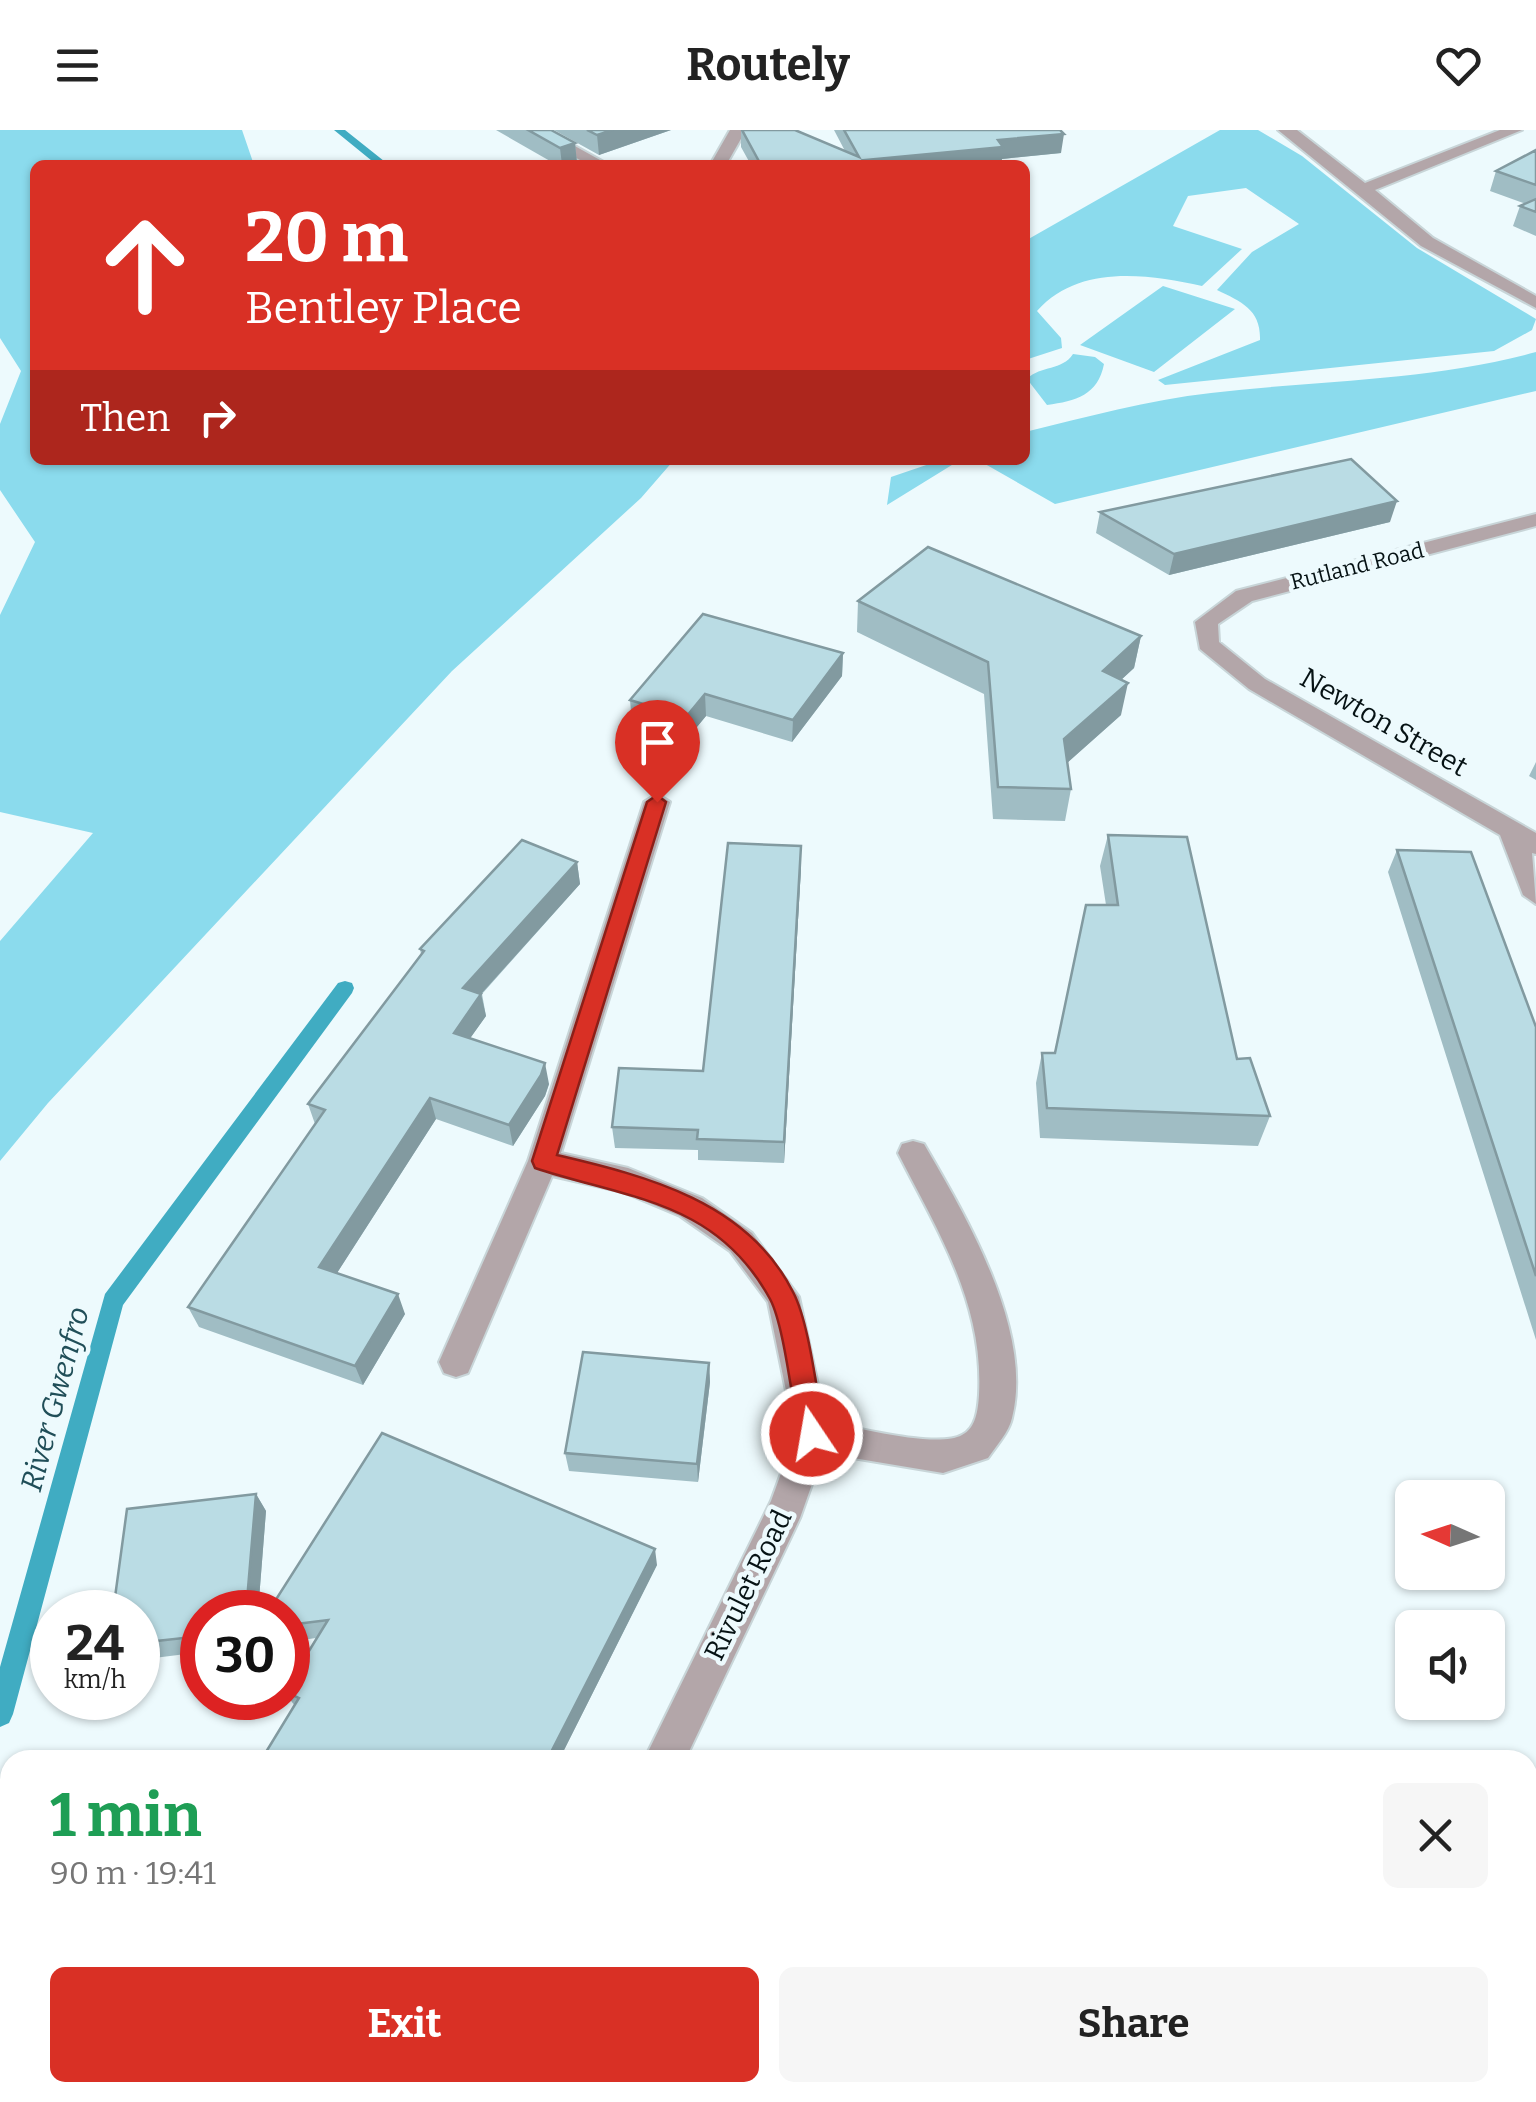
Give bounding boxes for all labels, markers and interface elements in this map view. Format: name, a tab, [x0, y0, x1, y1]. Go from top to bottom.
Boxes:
icon: menu	[50, 38, 105, 93]
text: Routely	[686, 38, 850, 92]
icon: heart	[1431, 38, 1486, 93]
text: 20 m	[245, 196, 408, 280]
icon: ahead	[80, 200, 210, 330]
text: Bentley Place	[245, 281, 522, 335]
icon: right	[190, 390, 245, 445]
text: Then	[80, 395, 170, 441]
street label: Rutland Road	[1287, 536, 1427, 596]
street label: Newton Street	[1295, 661, 1473, 783]
pin	[615, 700, 700, 803]
icon: arrive	[630, 715, 685, 770]
water label: River Gwenfro	[13, 1303, 97, 1495]
position arrow	[760, 1382, 864, 1486]
north arrow	[1395, 1480, 1505, 1590]
map controls	[1395, 1480, 1505, 1720]
street label: Rivulet Road	[697, 1504, 799, 1666]
speed limit sign: 30	[180, 1590, 310, 1720]
button: sound	[1395, 1610, 1505, 1720]
text: 24	[66, 1613, 124, 1673]
text: km/h	[64, 1665, 126, 1695]
text: 1 min	[50, 1780, 202, 1852]
button: close	[1383, 1783, 1488, 1888]
text: 90 m · 19:41	[50, 1854, 216, 1892]
button: Exit	[50, 1967, 759, 2082]
button: Share	[779, 1967, 1488, 2082]

